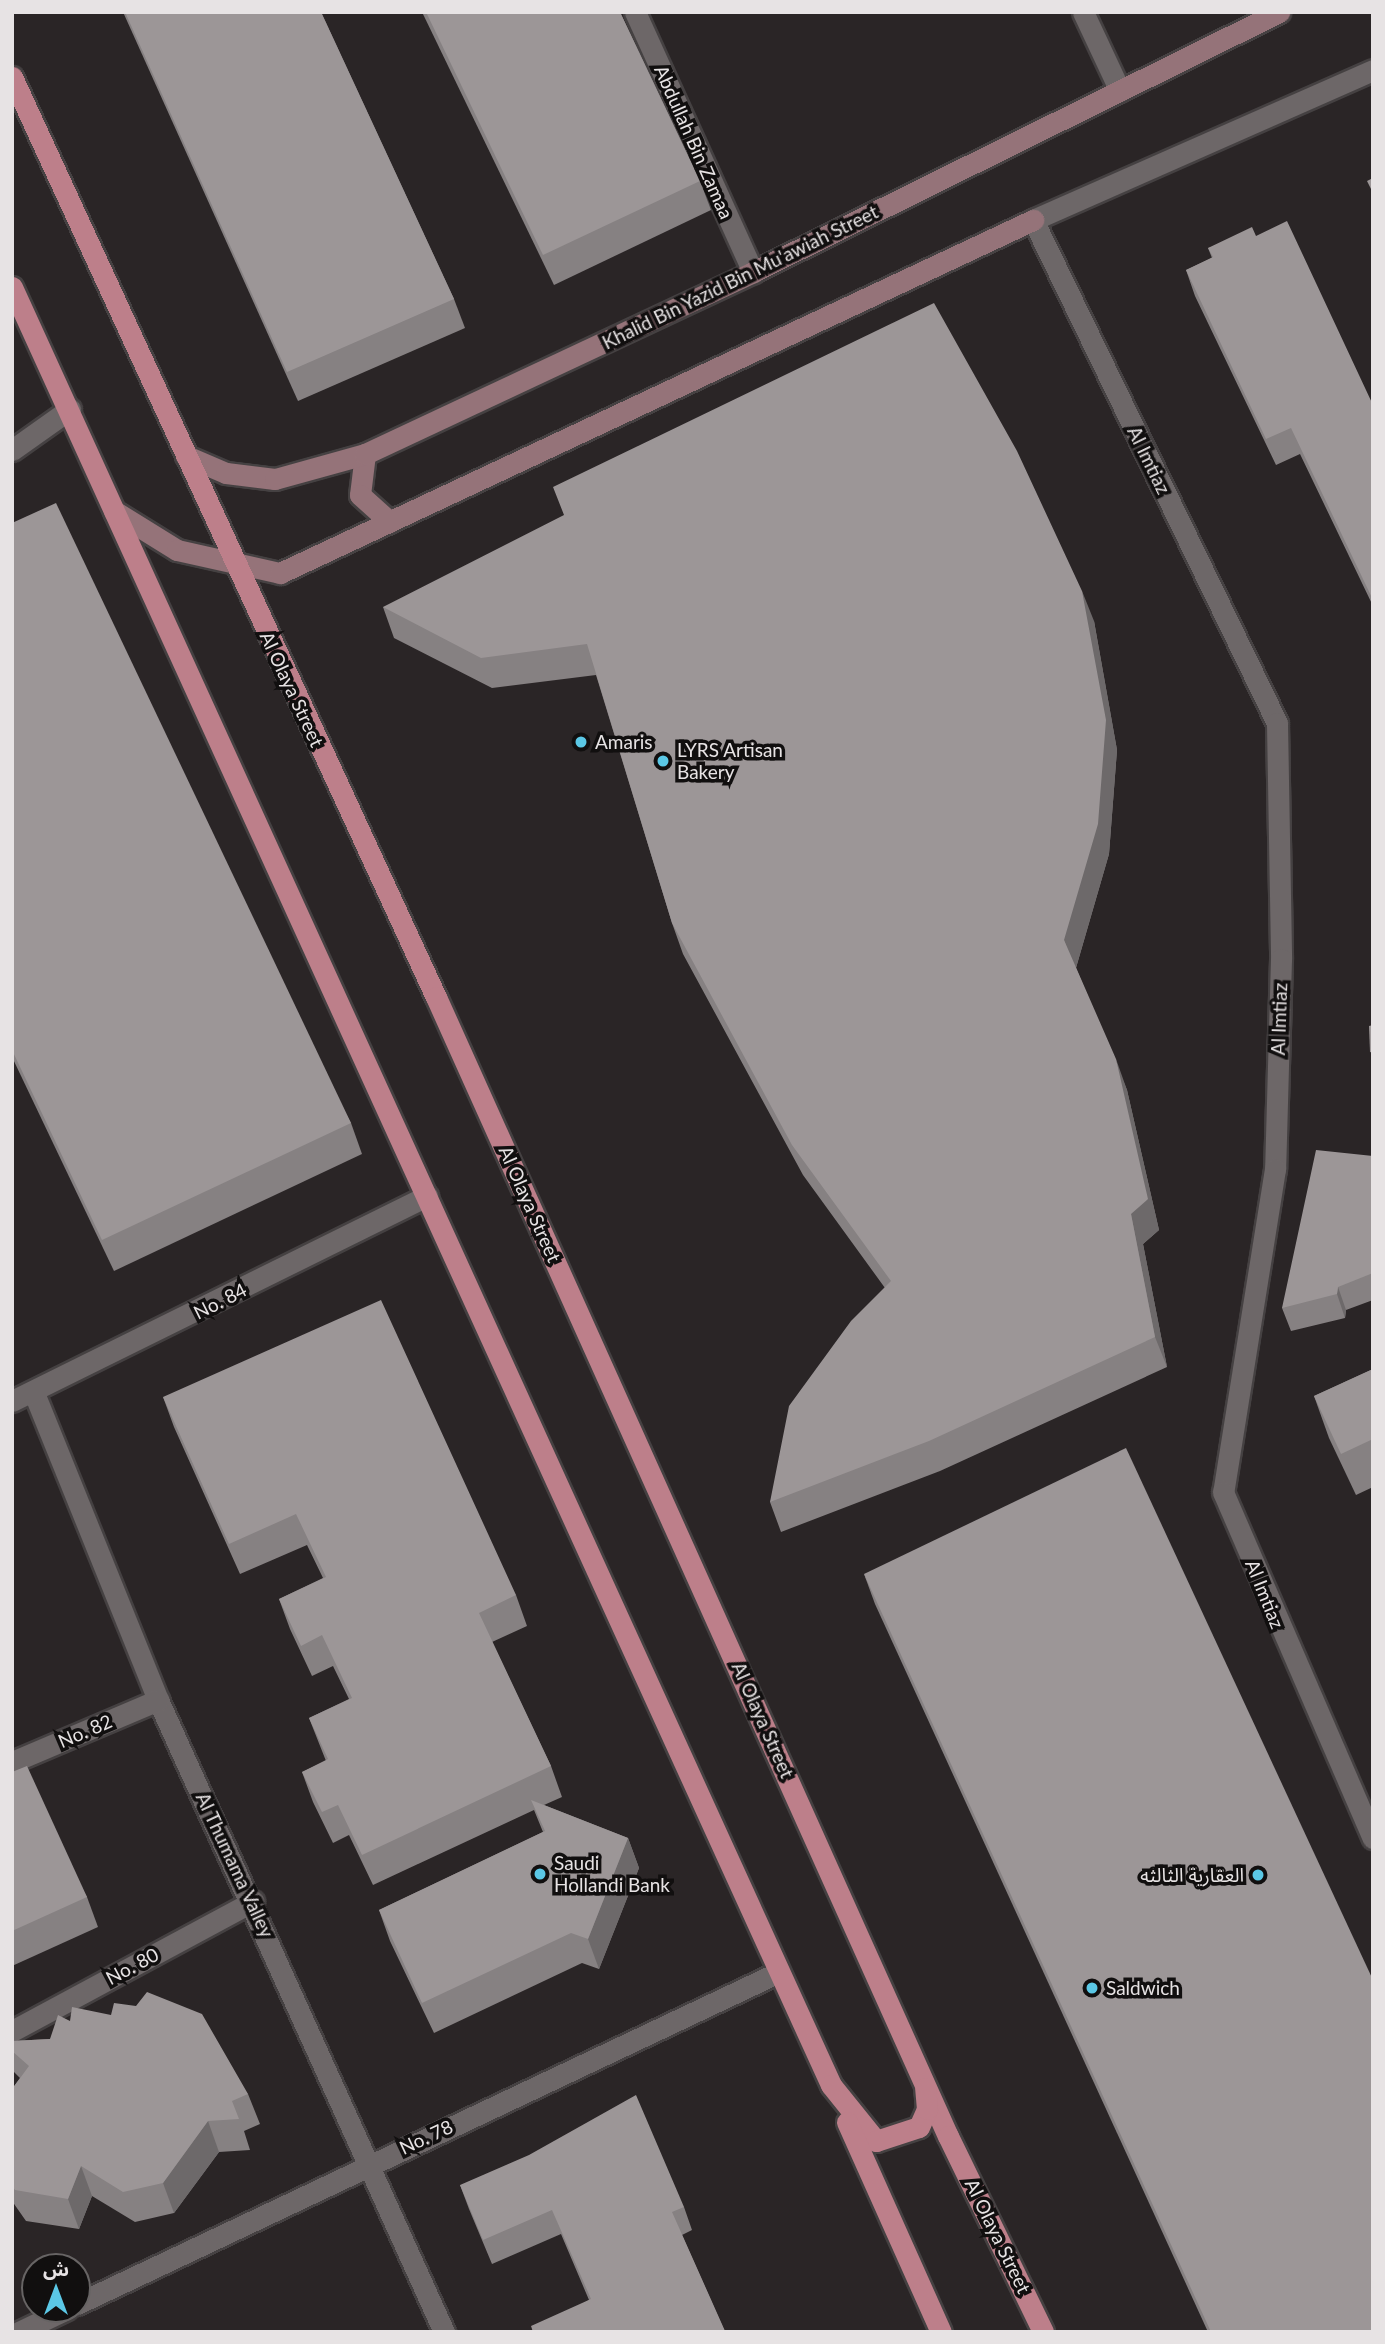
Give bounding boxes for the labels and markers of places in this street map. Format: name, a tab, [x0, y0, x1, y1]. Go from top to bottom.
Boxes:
place label: Amaris	[595, 731, 653, 753]
marker: Amaris	[573, 734, 589, 750]
place label: LYRS Artisan Bakery	[677, 739, 784, 783]
marker: LYRS Artisan Bakery	[655, 753, 671, 769]
place label: Saudi Hollandi Bank	[554, 1852, 670, 1896]
place label: العقارية الثالثه	[1140, 1864, 1244, 1886]
marker: Saudi Hollandi Bank	[532, 1866, 548, 1882]
marker: العقارية الثالثه	[1250, 1867, 1266, 1883]
place label: Saldwich	[1106, 1977, 1180, 1999]
marker: Saldwich	[1084, 1980, 1100, 1996]

